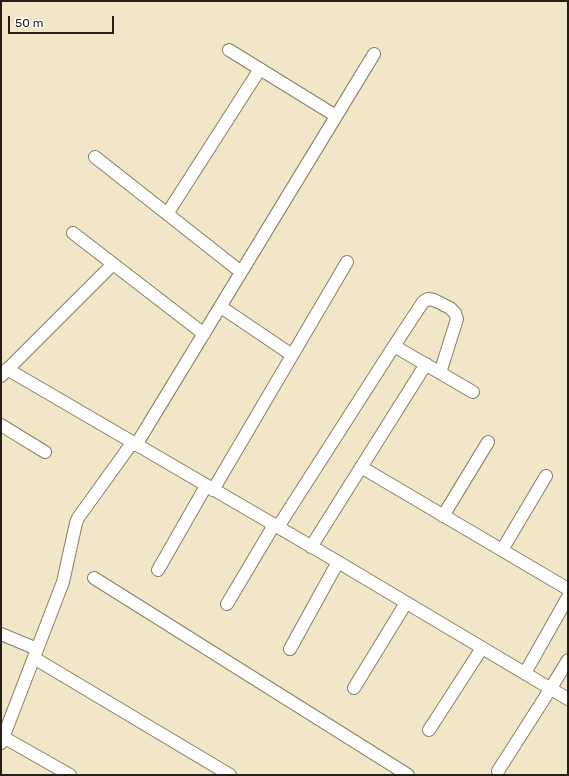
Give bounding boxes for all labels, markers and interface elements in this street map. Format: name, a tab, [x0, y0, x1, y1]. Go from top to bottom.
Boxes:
scale bar	[10, 8, 116, 34]
text: 50 m	[15, 16, 43, 30]

